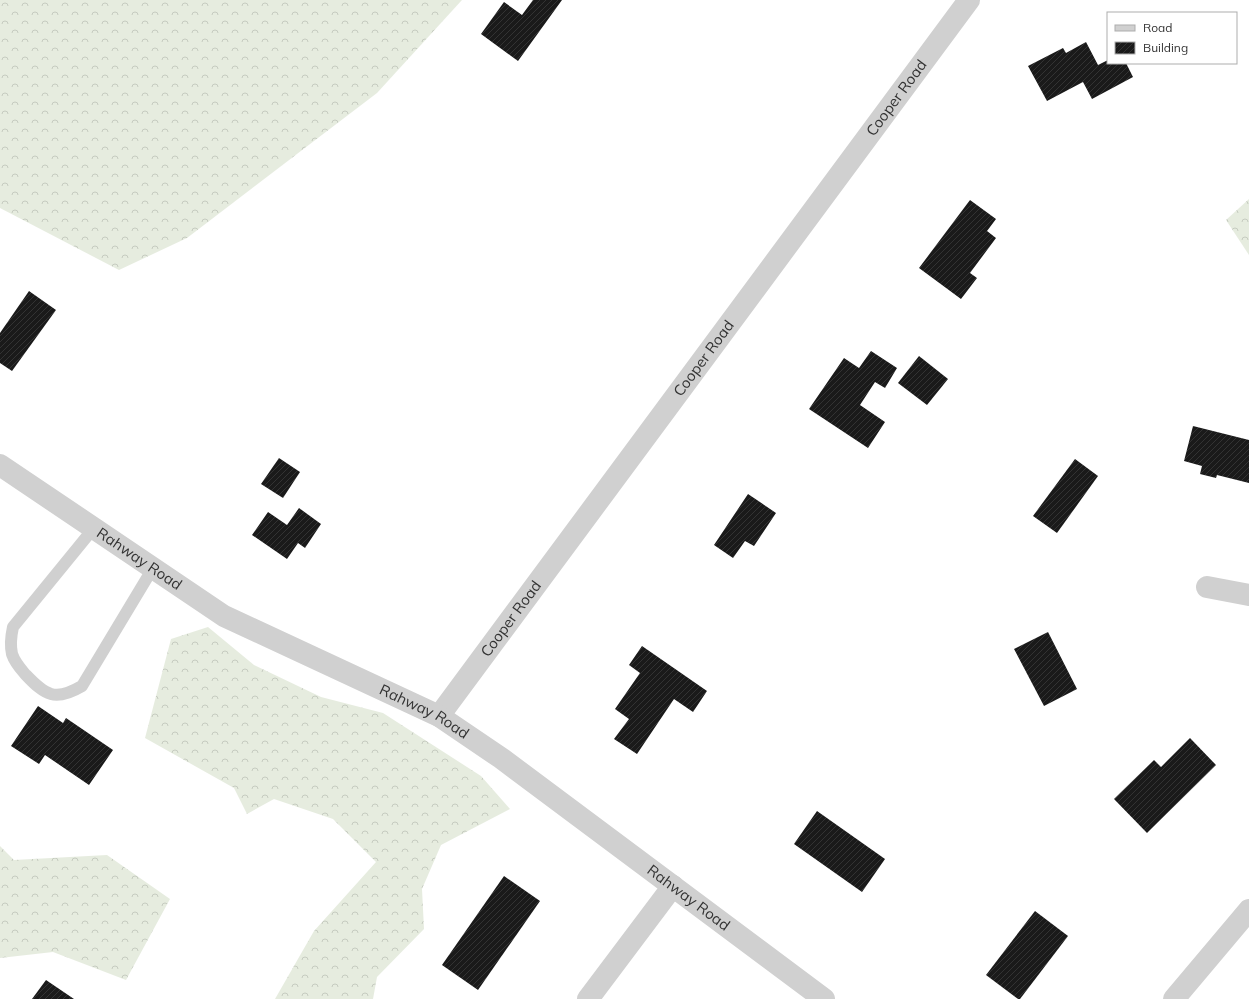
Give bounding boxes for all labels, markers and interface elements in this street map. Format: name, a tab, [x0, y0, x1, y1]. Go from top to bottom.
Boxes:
legend	[1107, 12, 1237, 64]
text: Road	[1143, 20, 1172, 35]
text: Building	[1143, 40, 1188, 55]
street label: Cooper Road	[862, 56, 931, 140]
street label: Cooper Road	[669, 316, 738, 400]
street label: Rahway Road	[93, 523, 186, 594]
street label: Cooper Road	[476, 577, 545, 660]
street label: Rahway Road	[377, 680, 473, 743]
street label: Rahway Road	[644, 860, 734, 935]

